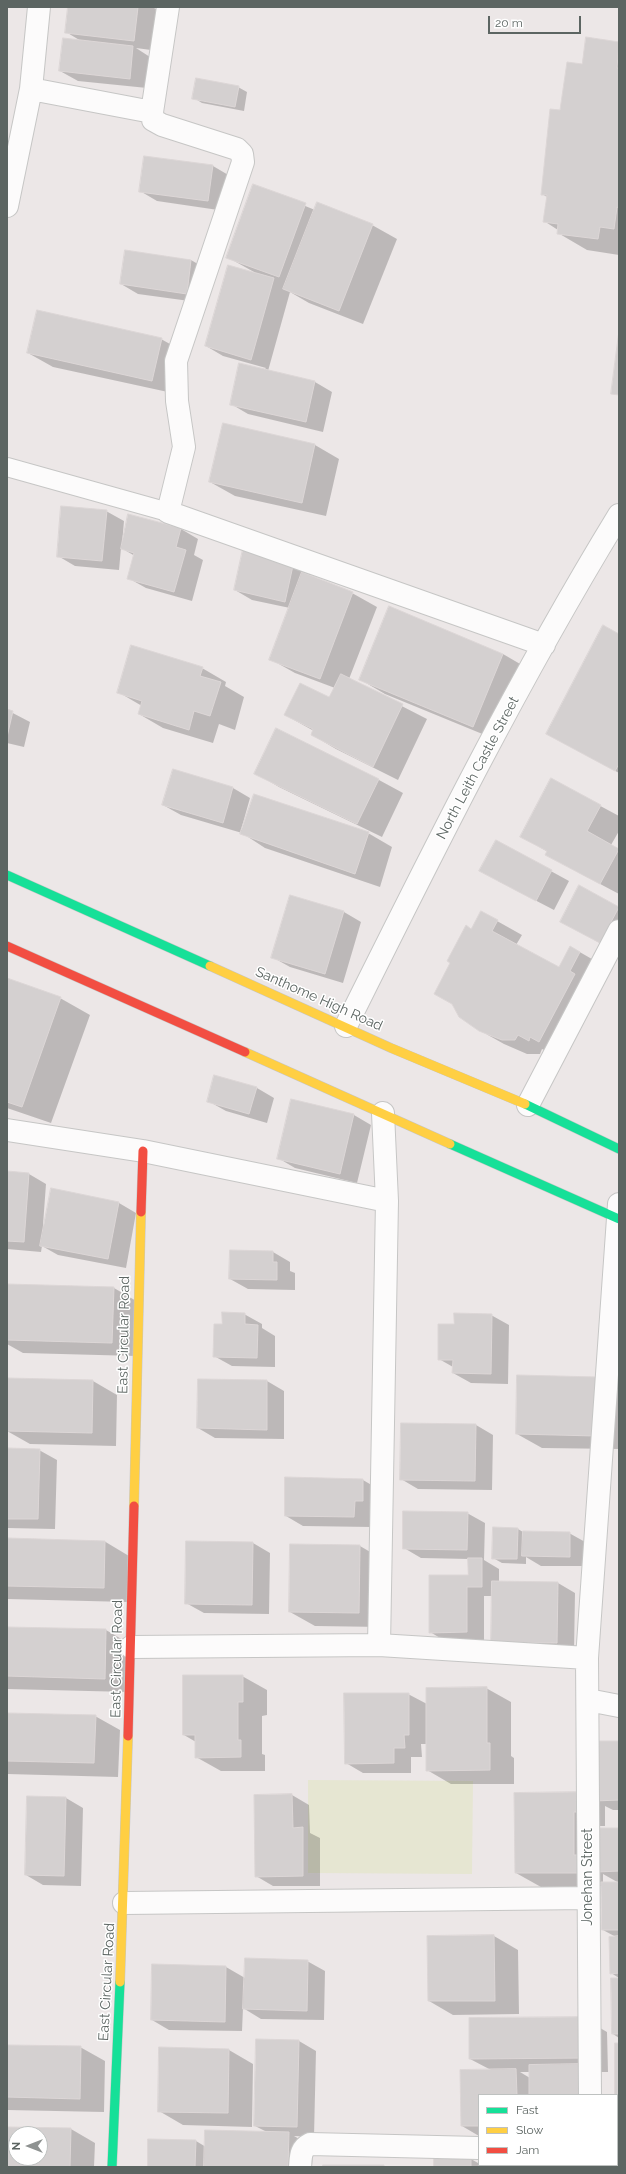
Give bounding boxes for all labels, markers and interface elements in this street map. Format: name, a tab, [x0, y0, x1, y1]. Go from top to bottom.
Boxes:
scale bar	[490, 8, 583, 34]
text: 20 m	[495, 16, 523, 30]
street label: North Leith Castle Street	[433, 694, 523, 842]
street label: Santhome High Road	[253, 963, 385, 1035]
street label: East Circular Road	[115, 1276, 133, 1394]
street label: East Circular Road	[108, 1600, 126, 1718]
street label: Jonehan Street	[580, 1828, 596, 1926]
street label: East Circular Road	[96, 1923, 118, 2041]
legend	[478, 2094, 618, 2166]
text: Fast	[516, 2103, 539, 2117]
text: Slow	[516, 2123, 543, 2137]
north arrow	[8, 2126, 48, 2166]
text: N	[10, 2142, 23, 2150]
text: Jam	[516, 2143, 539, 2157]

